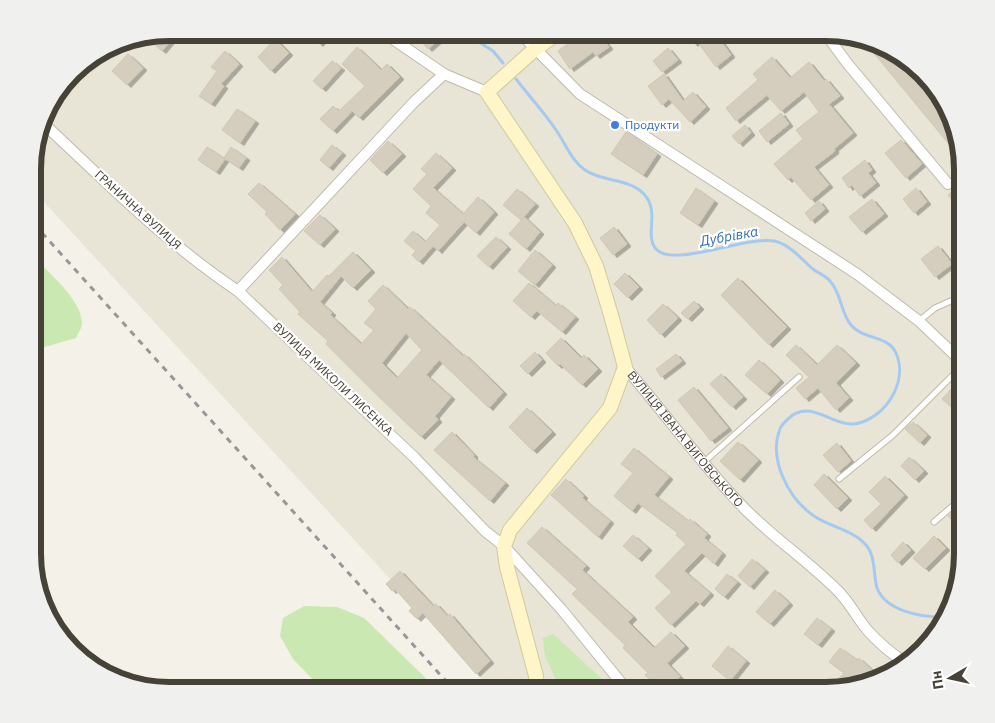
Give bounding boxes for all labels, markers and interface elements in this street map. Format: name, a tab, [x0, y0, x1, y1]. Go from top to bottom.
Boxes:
place label: Продукти	[625, 117, 679, 132]
marker: Продукти	[609, 119, 621, 131]
street label: ГРАНИЧНА ВУЛИЦЯ	[92, 167, 185, 252]
water label: Дубрівка	[697, 222, 759, 250]
street label: ВУЛИЦЯ МИКОЛИ ЛИСЕНКА	[270, 319, 397, 439]
street label: ВУЛИЦЯ ІВАНА ВИГОВСЬКОГО	[625, 368, 747, 510]
north arrow	[925, 653, 975, 703]
text: Пн	[927, 669, 947, 691]

